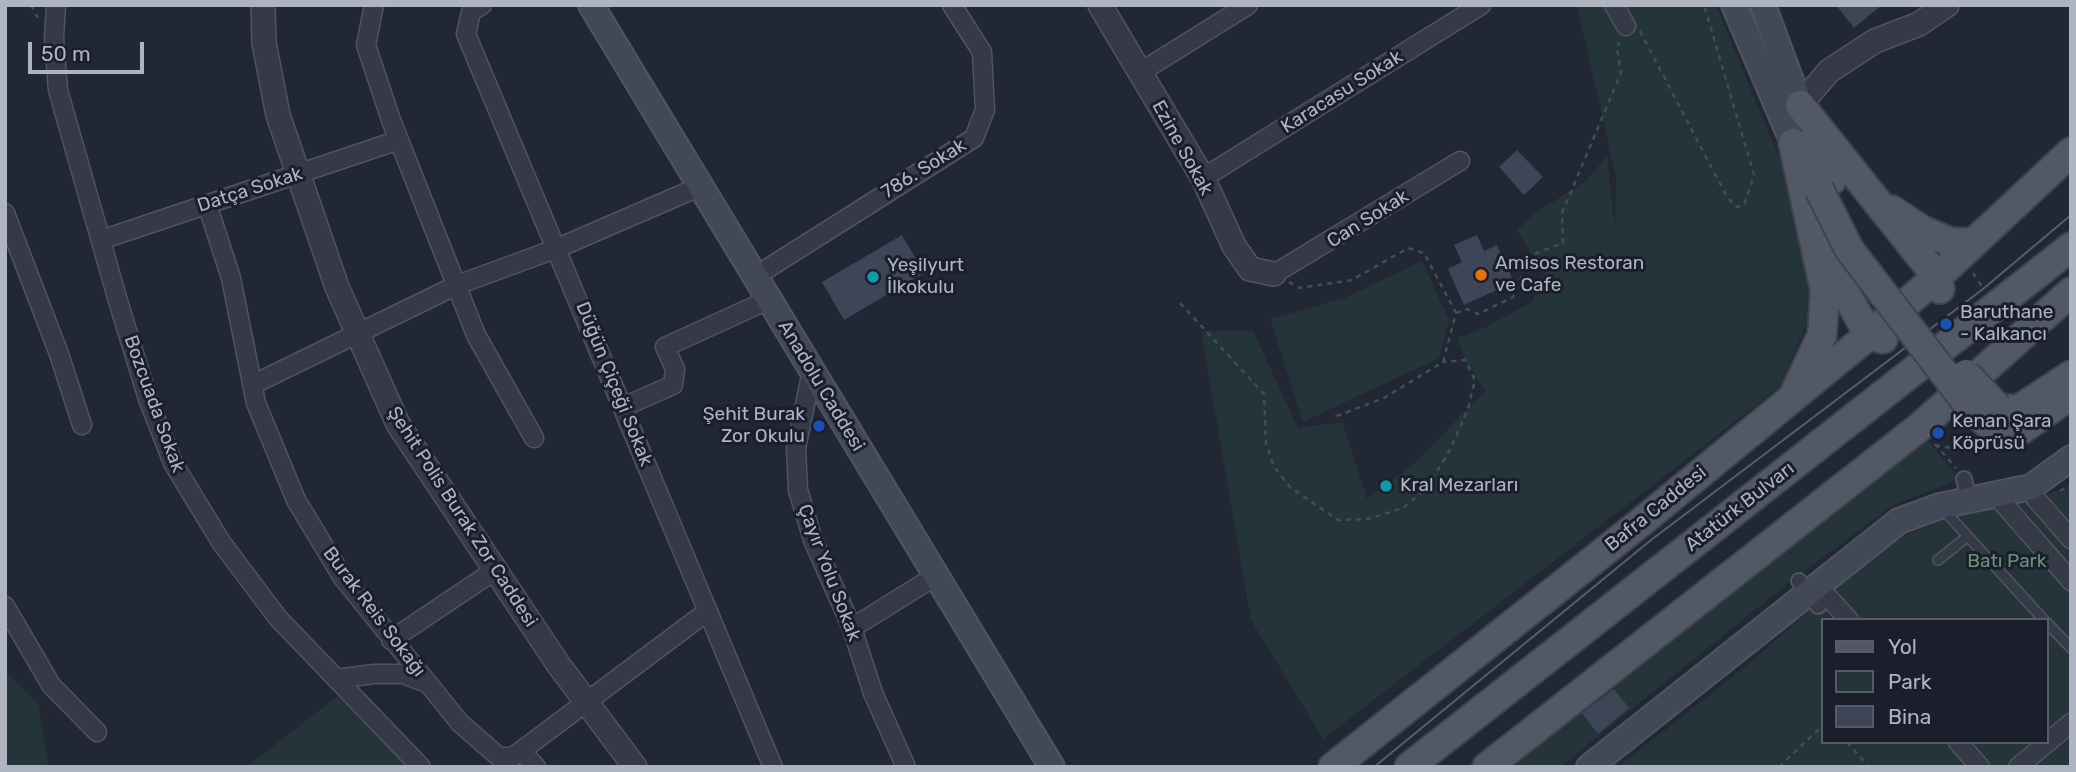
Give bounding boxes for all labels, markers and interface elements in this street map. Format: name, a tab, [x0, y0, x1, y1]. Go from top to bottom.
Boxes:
scale bar	[32, 28, 147, 72]
text: 50 m	[41, 41, 91, 66]
street label: Karacasu Sokak	[1277, 46, 1407, 138]
street label: Ezine Sokak	[1147, 96, 1217, 200]
street label: 786. Sokak	[878, 134, 970, 204]
street label: Datça Sokak	[195, 162, 305, 218]
street label: Can Sokak	[1323, 185, 1413, 253]
place label: Amisos Restoran ve Cafe	[1495, 253, 1644, 297]
place label: Yeşilyurt İlkokulu	[887, 255, 964, 299]
marker: Amisos Restoran ve Cafe	[1473, 267, 1489, 283]
marker: Yeşilyurt İlkokulu	[865, 269, 881, 285]
street label: Düğün Çiçeği Sokak	[571, 299, 657, 469]
place label: Baruthane - Kalkancı	[1960, 302, 2053, 346]
marker: Baruthane - Kalkancı	[1938, 316, 1954, 332]
street label: Anadolu Caddesi	[773, 317, 869, 455]
street label: Bozcuada Sokak	[119, 332, 189, 476]
street label: Şehit Polis Burak Zor Caddesi	[382, 403, 542, 631]
place label: Şehit Burak Zor Okulu	[703, 404, 805, 448]
place label: Kenan Şara Köprüsü	[1952, 411, 2052, 455]
marker: Şehit Burak Zor Okulu	[811, 418, 827, 434]
marker: Kenan Şara Köprüsü	[1930, 425, 1946, 441]
street label: Atatürk Bulvarı	[1681, 457, 1799, 557]
street label: Bafra Caddesi	[1601, 461, 1711, 557]
place label: Kral Mezarları	[1400, 475, 1518, 497]
marker: Kral Mezarları	[1378, 478, 1394, 494]
street label: Çayır Yolu Sokak	[792, 501, 866, 645]
street label: Burak Reis Sokağı	[318, 543, 430, 681]
park label: Batı Park	[1967, 551, 2047, 573]
legend	[1820, 618, 2048, 744]
text: Yol	[1888, 634, 1917, 659]
text: Park	[1888, 669, 1932, 694]
text: Bina	[1888, 704, 1931, 729]

